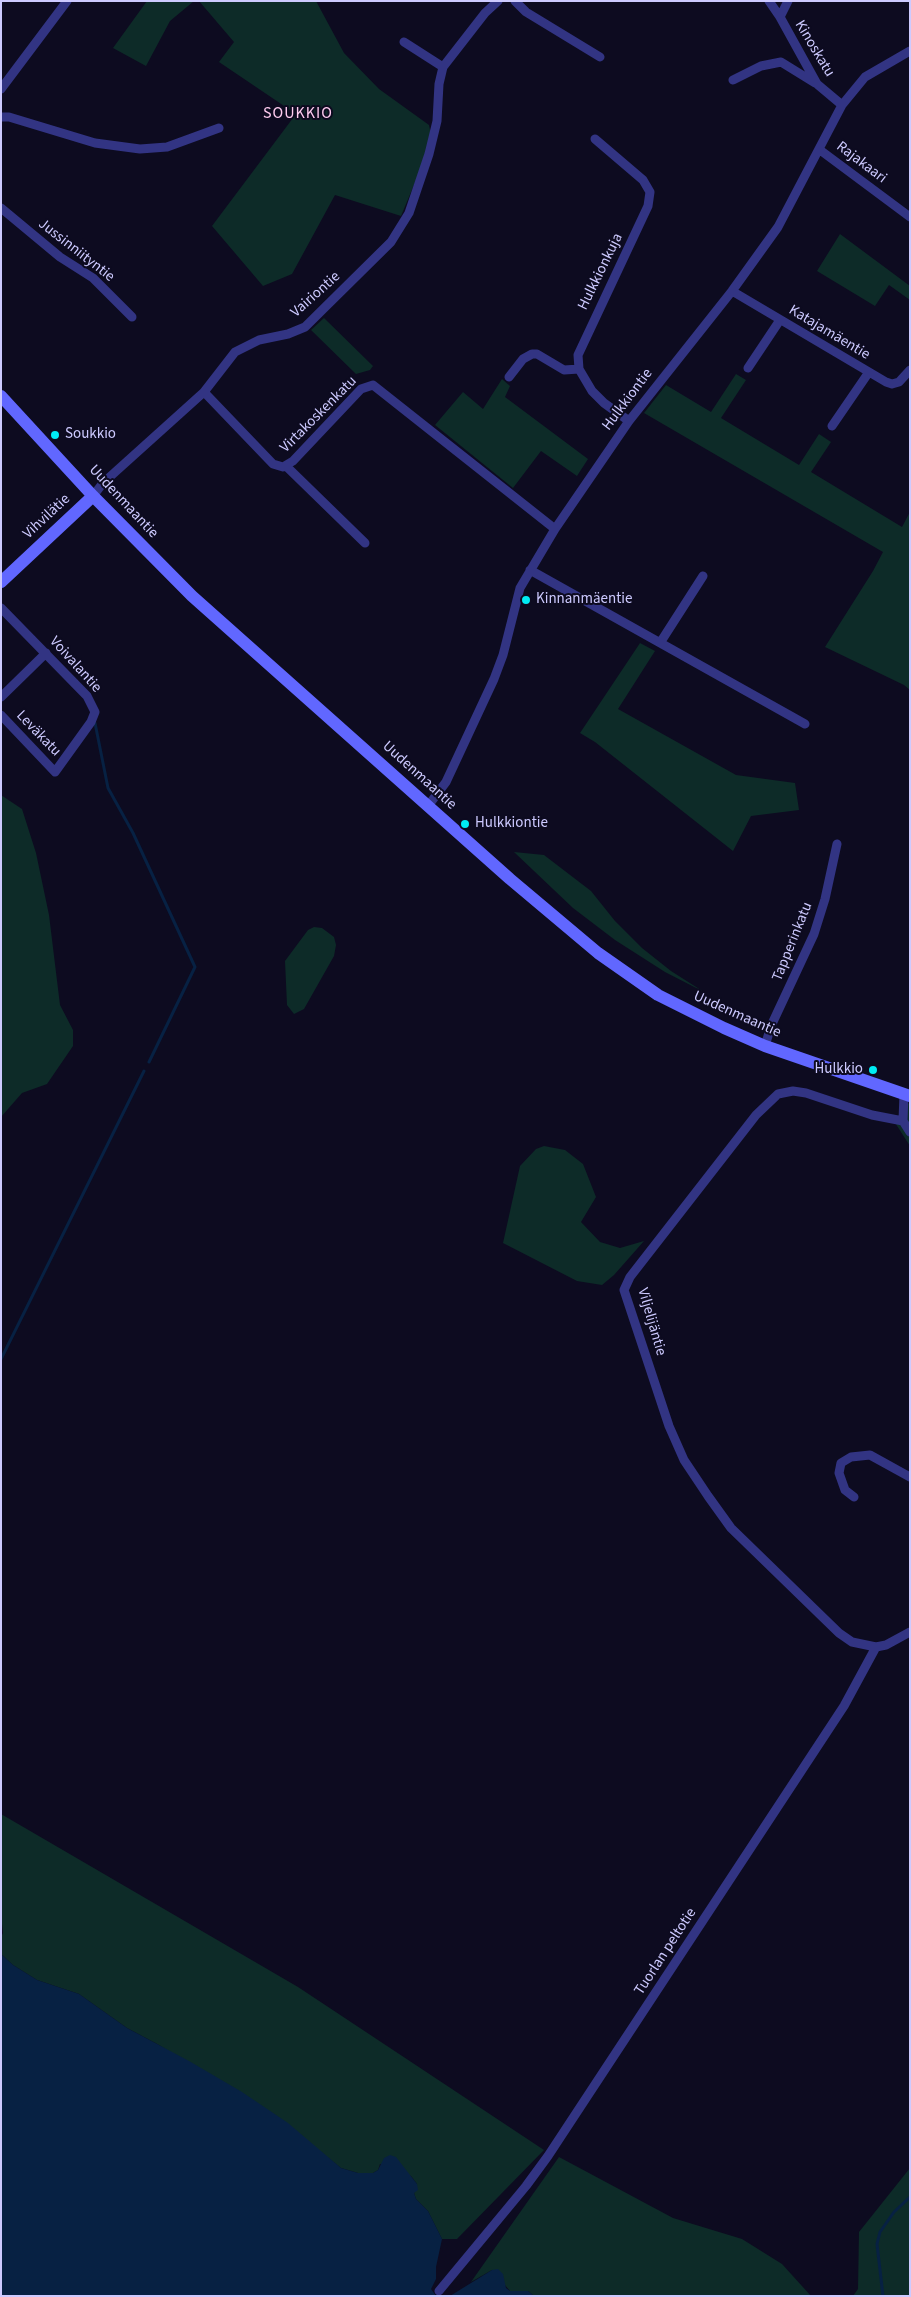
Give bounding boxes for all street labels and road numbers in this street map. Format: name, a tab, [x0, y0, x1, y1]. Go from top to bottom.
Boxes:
street label: Kinoskatu	[790, 17, 838, 81]
street label: Rajakaari	[832, 138, 890, 188]
street label: Jussinniityntie	[34, 216, 118, 286]
street label: Hulkkionkuja	[575, 231, 627, 313]
street label: Vairiontie	[288, 268, 344, 322]
street label: Katajamäentie	[785, 302, 873, 364]
street label: Hulkkiontie	[599, 365, 657, 435]
street label: Virtakoskenkatu	[277, 373, 361, 457]
street label: Uudenmaantie	[84, 462, 162, 542]
street label: Vihvilätie	[20, 491, 74, 543]
street label: Voivalantie	[45, 633, 105, 697]
street label: Leväkatu	[12, 707, 64, 761]
street label: Uudenmaantie	[378, 738, 460, 814]
street label: Tapperinkatu	[769, 900, 817, 984]
street label: Uudenmaantie	[691, 988, 783, 1042]
street label: Viljelijäntie	[633, 1286, 669, 1358]
street label: Tuorlan peltotie	[631, 1905, 701, 1999]

